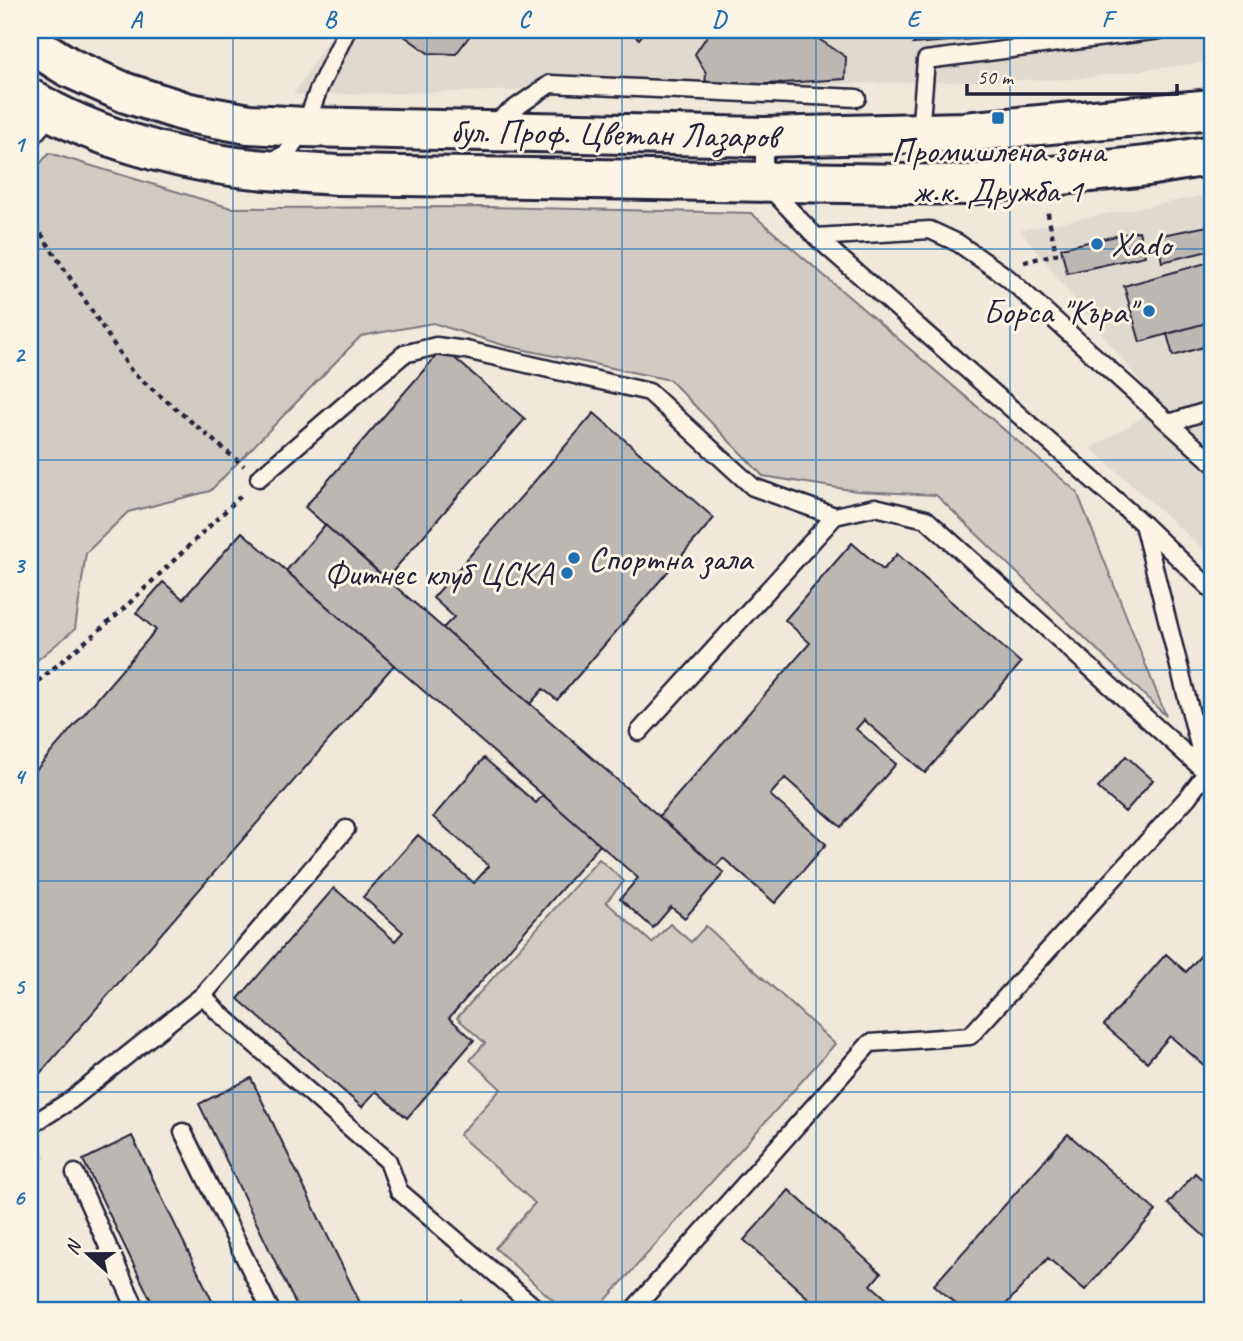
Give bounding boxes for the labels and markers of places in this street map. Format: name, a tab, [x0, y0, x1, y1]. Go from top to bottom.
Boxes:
marker: Промишлена зона ж.к. Дружба 1	[990, 110, 1006, 126]
place label: Промишлена зона ж.к. Дружба 1	[891, 128, 1108, 213]
place label: Xado	[1111, 222, 1174, 267]
marker: Xado	[1089, 236, 1105, 252]
place label: Борса "Къра"	[983, 289, 1142, 334]
marker: Борса "Къра"	[1141, 303, 1157, 319]
place label: Спортна зала	[588, 536, 755, 581]
marker: Спортна зала	[566, 550, 582, 566]
place label: Фитнес клуб ЦСКА	[324, 551, 554, 596]
marker: Фитнес клуб ЦСКА	[559, 565, 575, 581]

